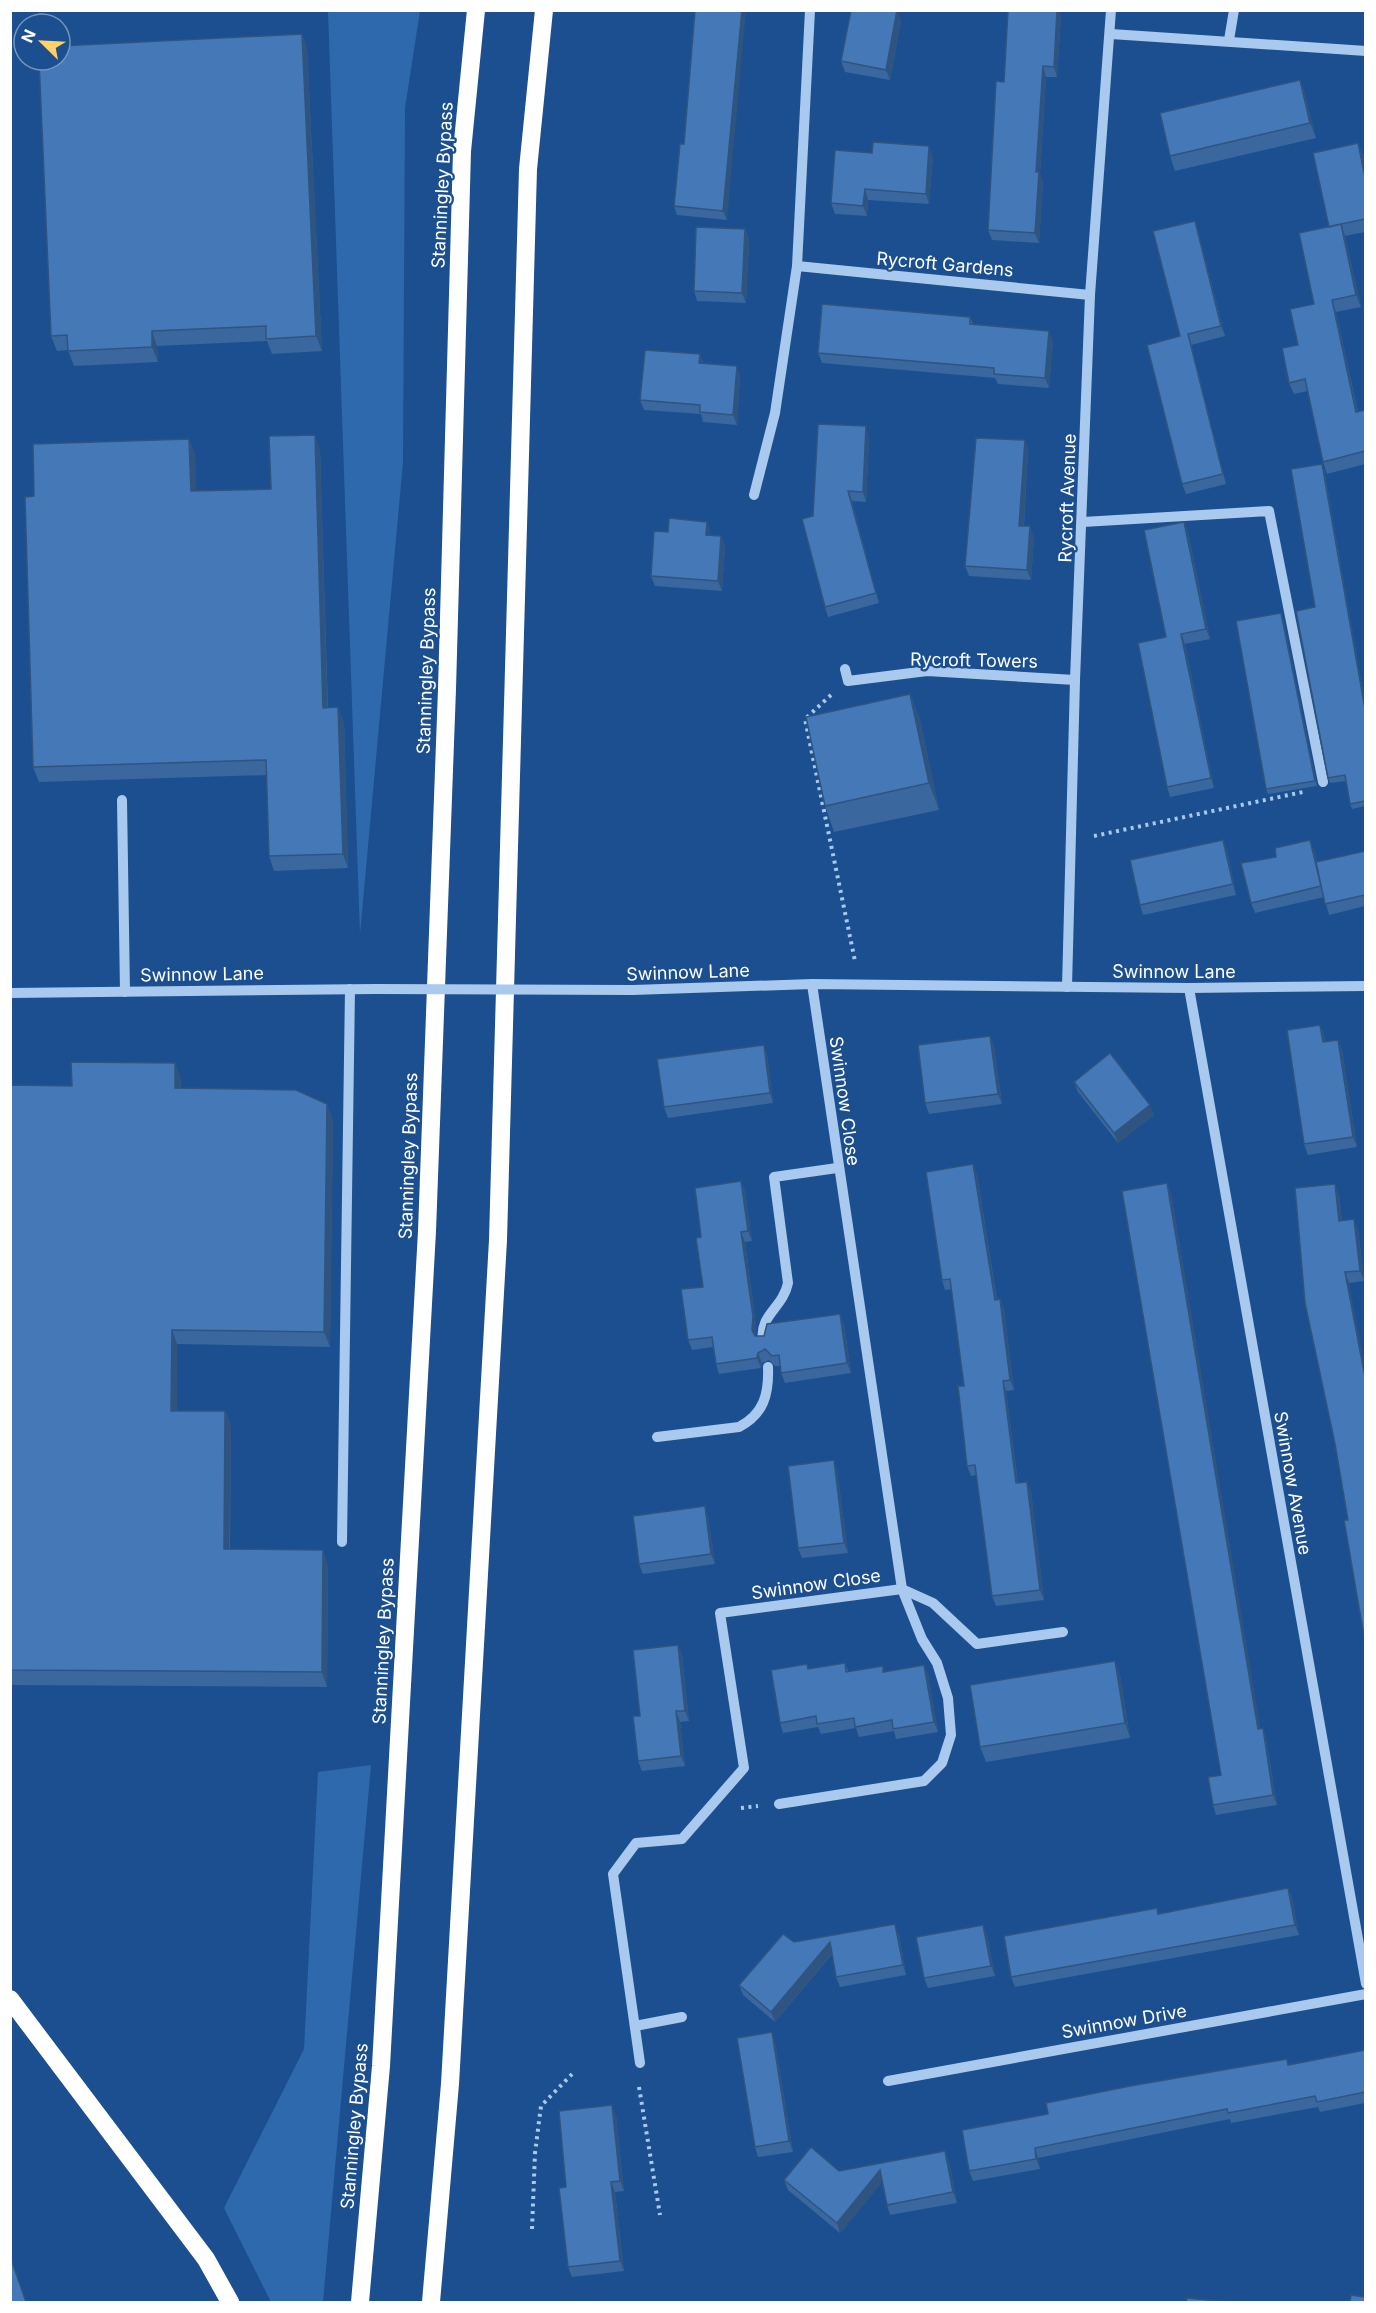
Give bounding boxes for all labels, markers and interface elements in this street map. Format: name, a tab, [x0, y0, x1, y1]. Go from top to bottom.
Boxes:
north arrow	[12, 12, 72, 72]
text: N	[17, 26, 40, 46]
street label: Stanningley Bypass	[427, 101, 457, 269]
street label: Rycroft Gardens	[876, 248, 1014, 280]
street label: Rycroft Avenue	[1054, 433, 1080, 563]
street label: Stanningley Bypass	[413, 587, 439, 755]
street label: Rycroft Towers	[910, 648, 1038, 672]
street label: Swinnow Lane	[626, 959, 750, 985]
street label: Swinnow Lane	[1112, 961, 1236, 982]
street label: Swinnow Lane	[140, 962, 264, 986]
street label: Swinnow Close	[826, 1035, 864, 1167]
street label: Stanningley Bypass	[395, 1072, 421, 1240]
street label: Swinnow Avenue	[1270, 1410, 1316, 1556]
street label: Stanningley Bypass	[368, 1557, 398, 1725]
street label: Swinnow Close	[750, 1565, 882, 1603]
street label: Swinnow Drive	[1060, 2000, 1188, 2042]
street label: Stanningley Bypass	[336, 2042, 372, 2210]

